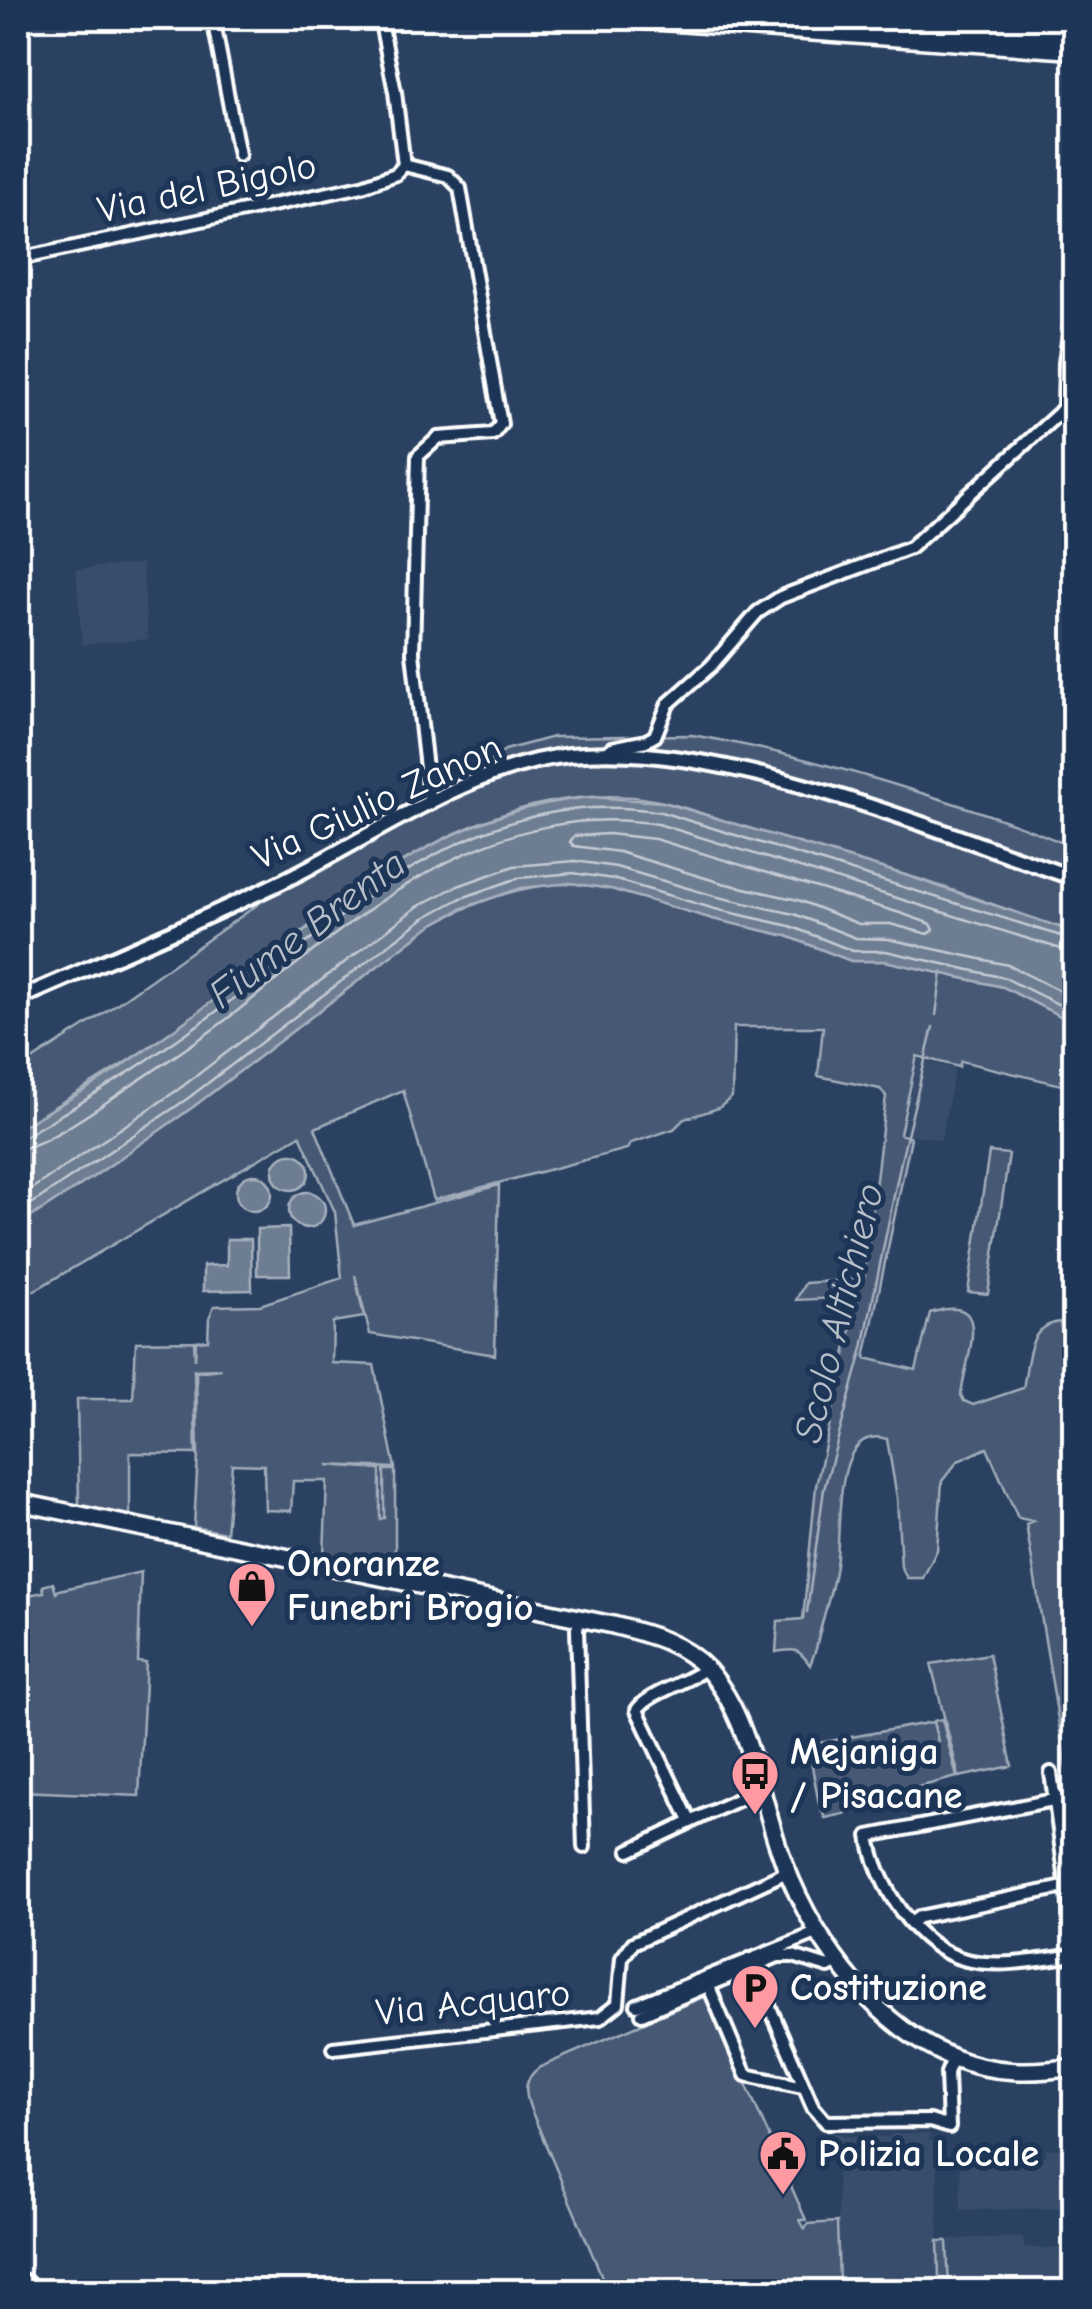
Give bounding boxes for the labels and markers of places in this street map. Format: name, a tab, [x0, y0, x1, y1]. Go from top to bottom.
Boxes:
place label: Onoranze Funebri Brogio	[287, 1542, 533, 1630]
shop icon: Onoranze Funebri Brogio	[226, 1560, 278, 1628]
place label: Mejaniga / Pisacane	[790, 1730, 962, 1818]
bus stop icon: Mejaniga / Pisacane	[729, 1748, 781, 1816]
parking icon: Costituzione	[729, 1962, 781, 2030]
place label: Costituzione	[790, 1966, 987, 2010]
public building icon: Polizia Locale	[757, 2128, 809, 2196]
place label: Polizia Locale	[818, 2132, 1039, 2176]

